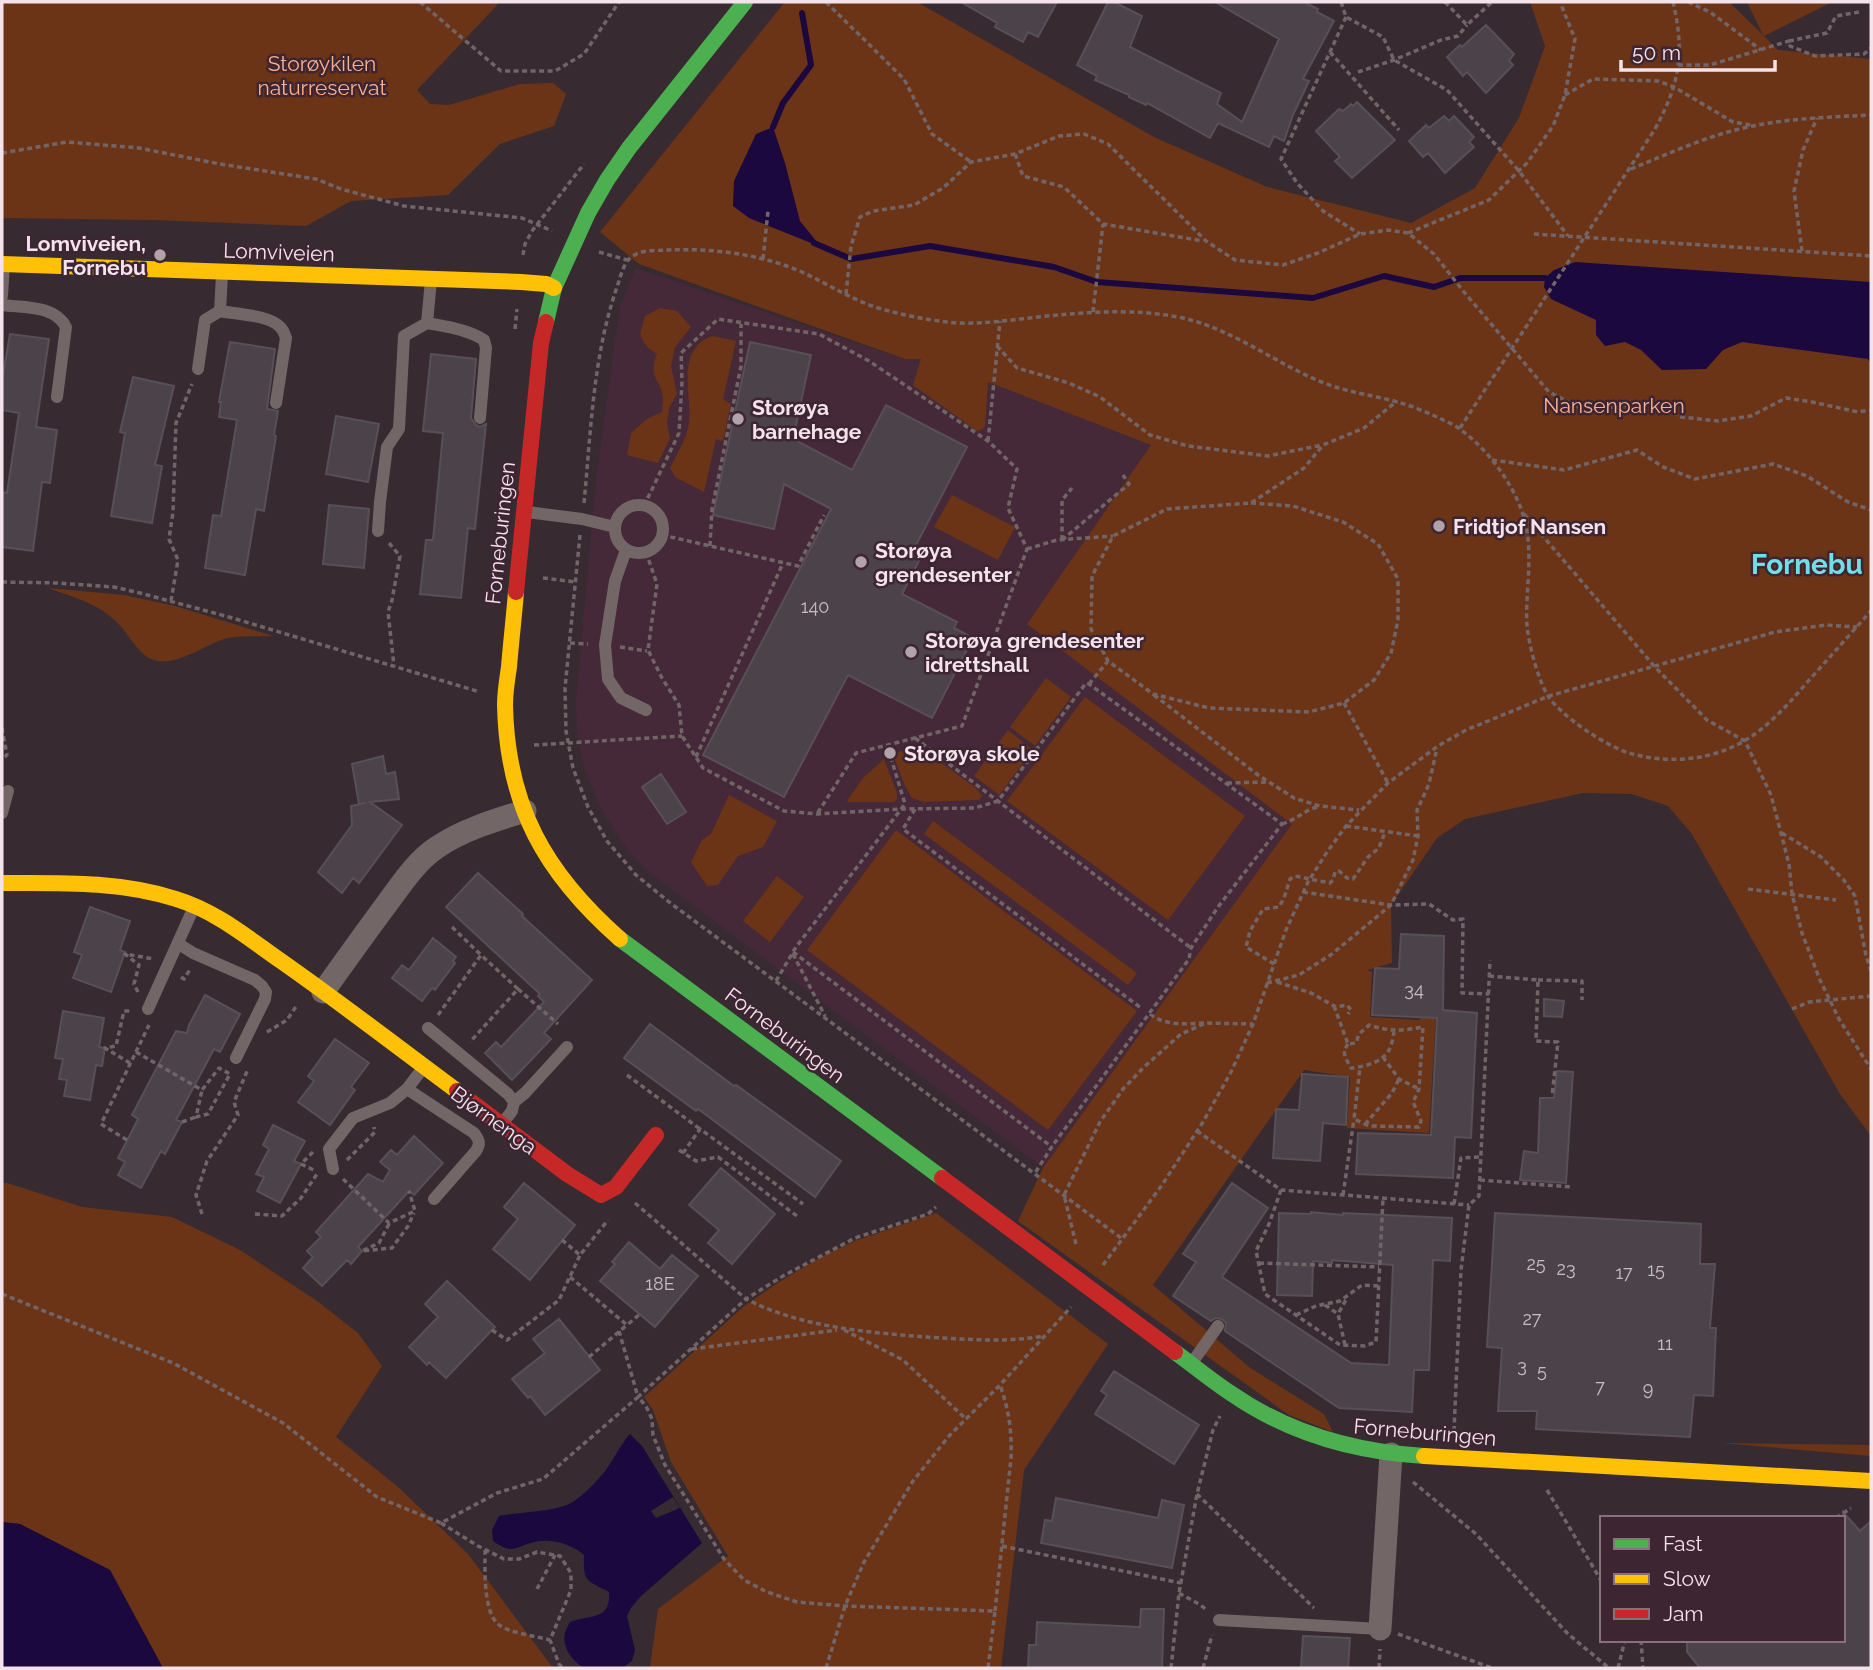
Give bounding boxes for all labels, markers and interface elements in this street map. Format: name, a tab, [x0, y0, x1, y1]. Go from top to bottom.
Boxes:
scale bar	[1621, 28, 1775, 72]
text: 50 m	[1632, 40, 1681, 65]
park label: Storøykilen naturreservat	[258, 51, 387, 100]
place label: Lomviveien, Fornebu	[26, 231, 146, 280]
street label: Lomviveien	[223, 238, 335, 266]
marker: Lomviveien, Fornebu	[152, 247, 168, 263]
park label: Nansenparken	[1543, 393, 1685, 418]
place label: Storøya barnehage	[752, 395, 862, 444]
marker: Storøya barnehage	[730, 411, 746, 427]
street label: Forneburingen	[480, 460, 520, 606]
place label: Fridtjof Nansen	[1453, 514, 1606, 539]
marker: Fridtjof Nansen	[1431, 518, 1447, 534]
place label: Storøya grendesenter	[875, 538, 1012, 587]
district label: Fornebu	[1751, 548, 1863, 581]
marker: Storøya grendesenter	[853, 554, 869, 570]
house number: 140	[801, 596, 829, 617]
place label: Storøya grendesenter idrettshall	[925, 628, 1144, 677]
marker: Storøya grendesenter idrettshall	[903, 644, 919, 660]
place label: Storøya skole	[904, 741, 1040, 766]
marker: Storøya skole	[882, 745, 898, 761]
house number: 34	[1404, 979, 1424, 1000]
street label: Forneburingen	[720, 982, 850, 1088]
street label: Bjørnenga	[446, 1081, 542, 1159]
house number: 25	[1526, 1253, 1546, 1274]
house number: 23	[1557, 1258, 1576, 1279]
house number: 15	[1647, 1259, 1665, 1280]
house number: 17	[1615, 1262, 1633, 1283]
house number: 18E	[645, 1273, 675, 1294]
house number: 27	[1522, 1308, 1542, 1329]
house number: 11	[1657, 1333, 1673, 1354]
house number: 3	[1517, 1355, 1527, 1376]
house number: 5	[1537, 1360, 1547, 1381]
house number: 7	[1595, 1376, 1605, 1397]
house number: 9	[1643, 1378, 1653, 1399]
street label: Forneburingen	[1353, 1413, 1497, 1451]
legend	[1600, 1516, 1845, 1642]
text: Fast	[1663, 1531, 1703, 1556]
text: Slow	[1663, 1566, 1711, 1591]
text: Jam	[1663, 1601, 1704, 1626]

